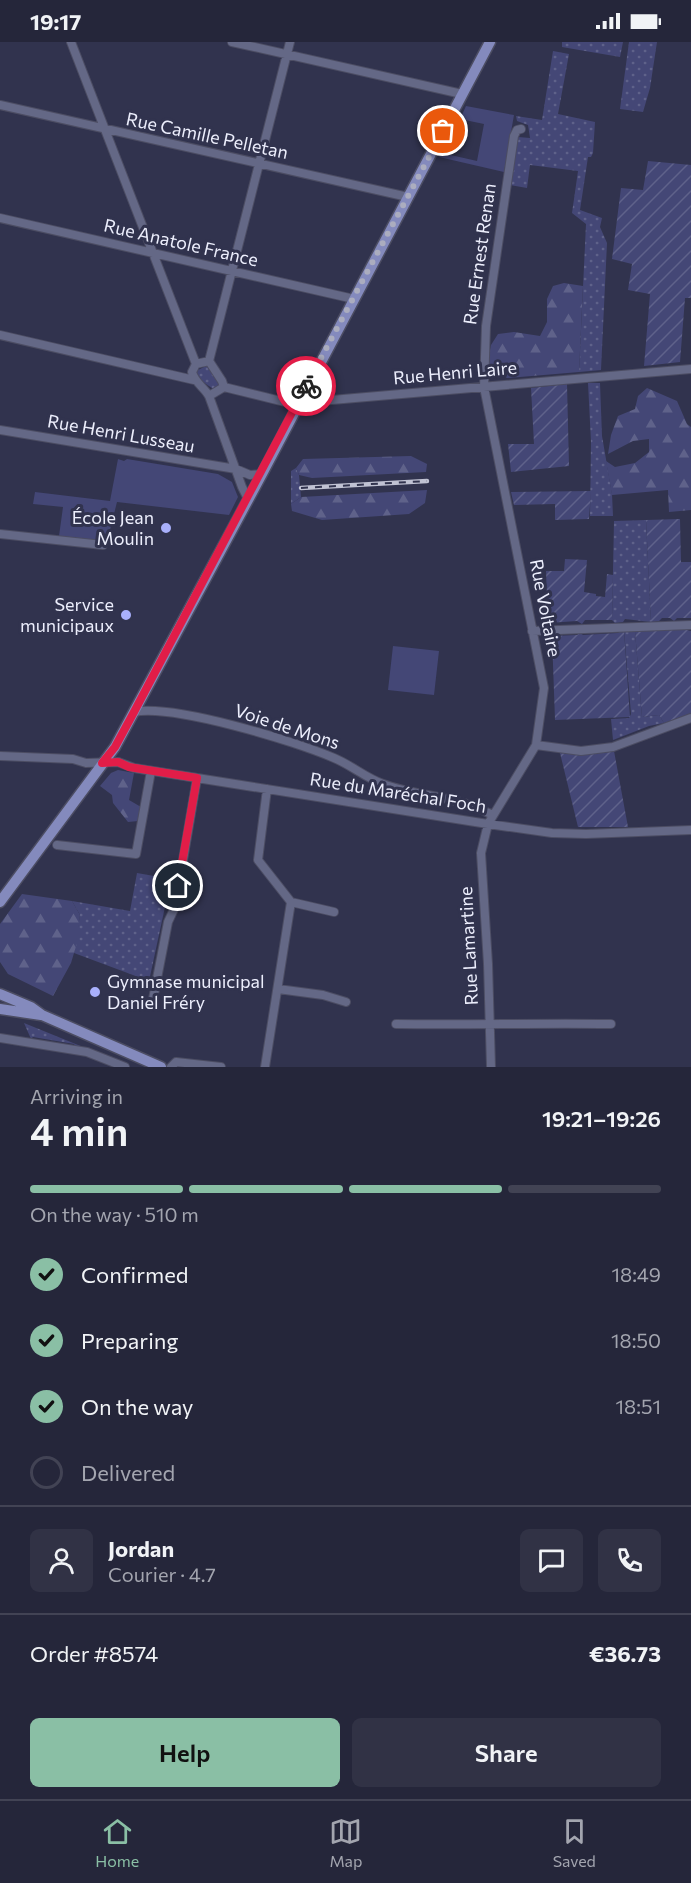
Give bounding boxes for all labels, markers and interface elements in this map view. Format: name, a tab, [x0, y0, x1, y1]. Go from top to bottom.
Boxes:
text: 19:17	[30, 8, 81, 35]
pin	[417, 105, 468, 156]
street label: Rue Camille Pelletan	[124, 107, 290, 163]
icon: bag	[426, 114, 459, 147]
street label: Rue Ernest Renan	[458, 182, 500, 326]
street label: Rue Anatole France	[102, 214, 261, 270]
courier	[276, 356, 336, 416]
street label: Rue Henri Laire	[392, 356, 518, 388]
icon: bike	[290, 370, 323, 403]
street label: Rue Henri Lusseau	[46, 409, 197, 457]
place label: École Jean Moulin	[72, 506, 154, 549]
marker: École Jean Moulin	[159, 521, 173, 535]
street label: Rue Voltaire	[526, 557, 566, 659]
place label: Service municipaux	[20, 593, 114, 636]
marker: Service municipaux	[119, 608, 133, 622]
street label: Voie de Mons	[232, 699, 343, 753]
street label: Rue du Maréchal Foch	[308, 767, 488, 817]
pin	[152, 860, 203, 911]
icon: home	[161, 869, 194, 902]
street label: Rue Lamartine	[454, 886, 482, 1006]
place label: Gymnase municipal Daniel Fréry	[107, 970, 265, 1013]
marker: Gymnase municipal Daniel Fréry	[88, 985, 102, 999]
text: Arriving in	[30, 1084, 123, 1108]
text: 19:21–19:26	[542, 1105, 661, 1132]
text: 4 min	[30, 1106, 128, 1154]
text: On the way · 510 m	[30, 1202, 199, 1226]
icon: check	[30, 1258, 63, 1291]
text: Confirmed	[81, 1261, 188, 1288]
text: 18:49	[611, 1262, 661, 1286]
icon: check	[30, 1324, 63, 1357]
text: Preparing	[81, 1327, 178, 1354]
text: 18:50	[611, 1328, 661, 1352]
icon: check	[30, 1390, 63, 1423]
text: On the way	[81, 1393, 193, 1420]
text: 18:51	[616, 1394, 661, 1418]
text: Delivered	[81, 1459, 175, 1486]
button: person	[30, 1529, 93, 1592]
button: chat	[520, 1529, 583, 1592]
button: phone	[598, 1529, 661, 1592]
text: Jordan	[108, 1535, 174, 1562]
text: Courier · 4.7	[108, 1562, 216, 1586]
text: Order #8574	[30, 1640, 158, 1667]
text: €36.73	[589, 1640, 661, 1667]
button: Help	[30, 1718, 340, 1787]
button: Share	[352, 1718, 661, 1787]
tab: Home	[95, 1815, 139, 1870]
tab: Map	[329, 1815, 362, 1870]
tab: Saved	[553, 1815, 596, 1870]

